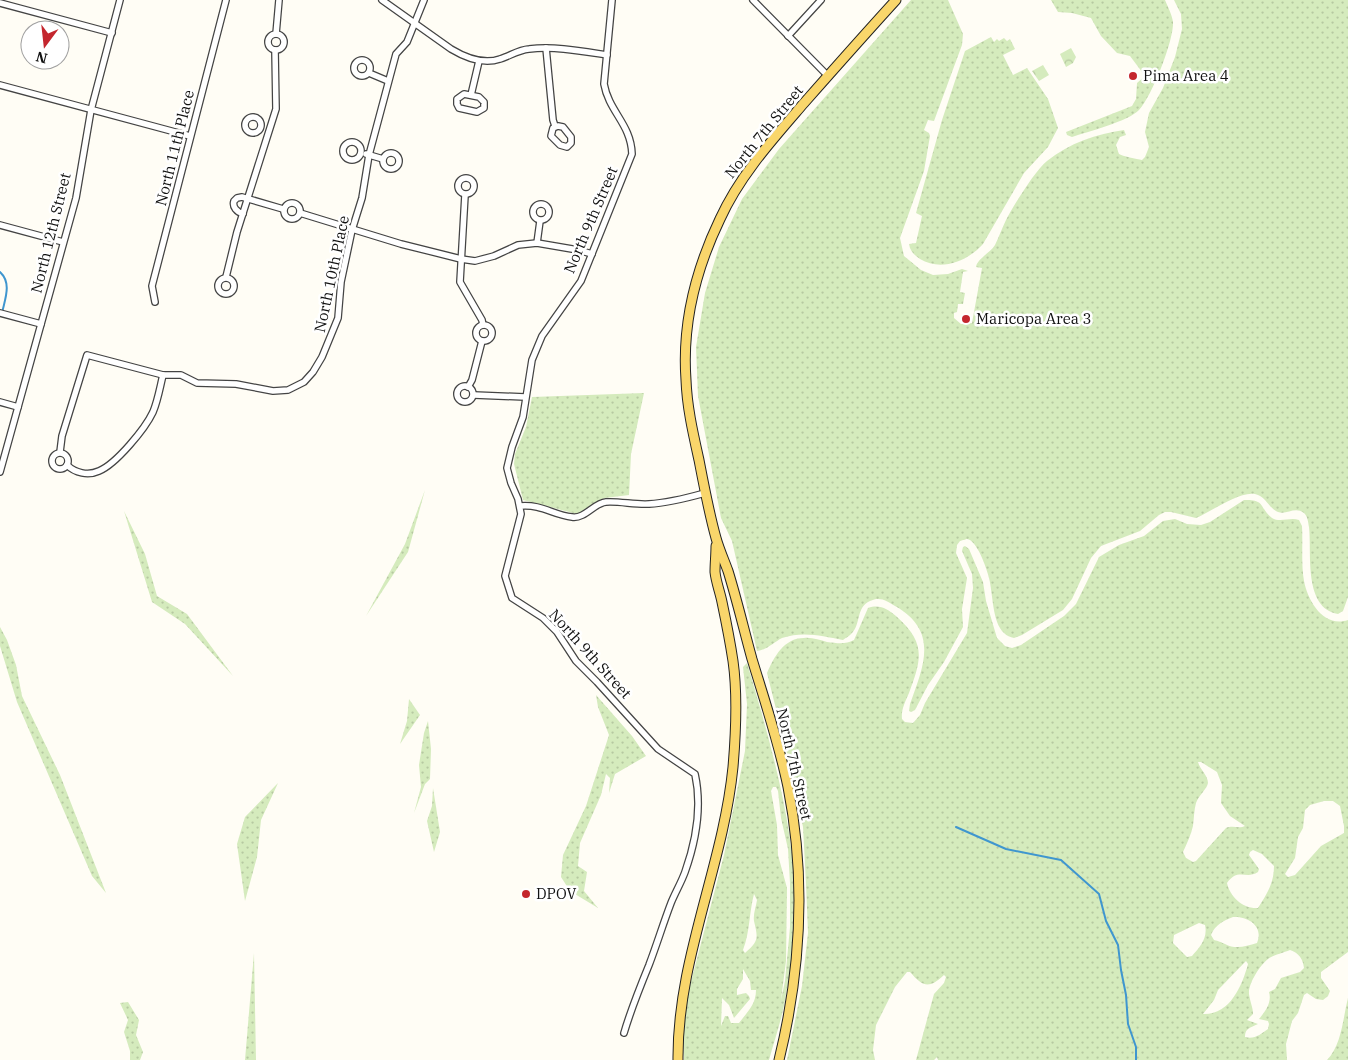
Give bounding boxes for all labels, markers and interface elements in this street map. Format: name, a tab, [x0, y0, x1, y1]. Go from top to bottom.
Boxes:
north arrow	[20, 20, 70, 70]
text: N	[34, 47, 49, 68]
place label: Pima Area 4	[1143, 66, 1229, 85]
marker: Pima Area 4	[1127, 70, 1139, 82]
street label: North 7th Street	[720, 81, 807, 182]
street label: North 11th Place	[151, 88, 198, 208]
street label: North 9th Street	[559, 164, 622, 276]
street label: North 12th Street	[26, 171, 75, 295]
street label: North 10th Place	[310, 214, 353, 334]
place label: Maricopa Area 3	[976, 309, 1092, 328]
marker: Maricopa Area 3	[960, 313, 972, 325]
street label: North 9th Street	[545, 605, 636, 702]
street label: North 7th Street	[772, 706, 817, 822]
place label: DPOV	[536, 884, 576, 903]
marker: DPOV	[520, 888, 532, 900]

